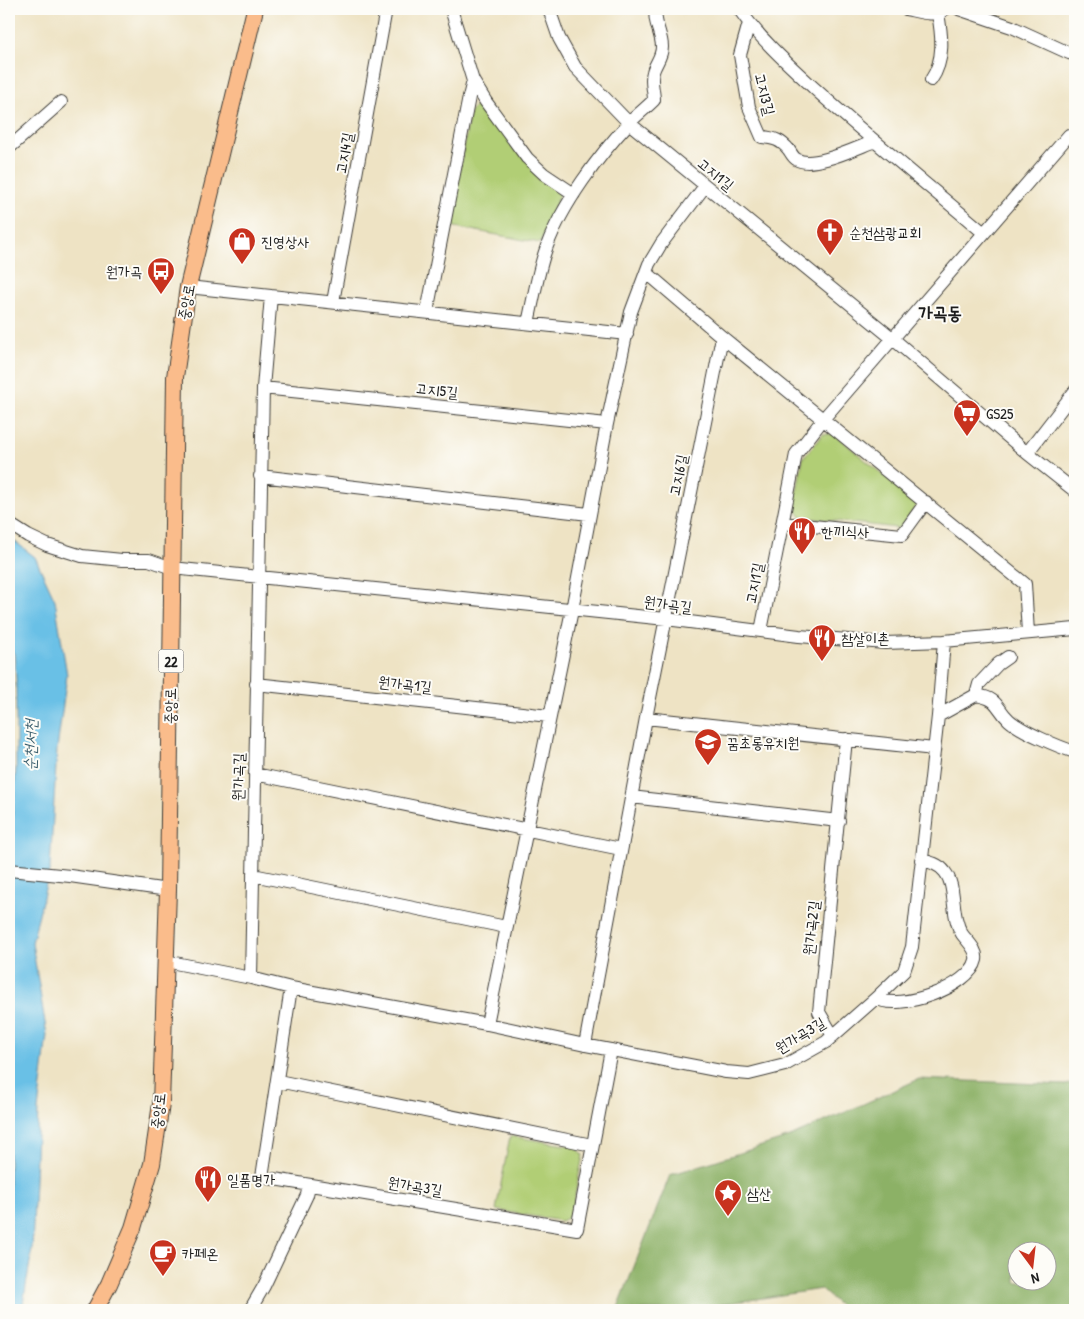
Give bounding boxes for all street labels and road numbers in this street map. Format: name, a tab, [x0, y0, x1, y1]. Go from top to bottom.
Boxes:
street label: 고지3길	[750, 71, 780, 117]
street label: 고지4길	[330, 131, 358, 175]
street label: 고지1길	[693, 153, 739, 195]
street label: 중앙로	[173, 282, 199, 322]
street label: 고지5길	[415, 377, 459, 403]
street label: 고지6길	[664, 452, 692, 498]
street label: 고지1길	[740, 561, 768, 605]
street label: 원가곡길	[643, 591, 693, 617]
road number: 22	[158, 649, 184, 672]
street label: 원가곡1길	[377, 671, 433, 697]
street label: 중앙로	[159, 688, 181, 724]
street label: 원가곡길	[227, 753, 249, 801]
street label: 원가곡2길	[798, 899, 824, 957]
street label: 원가곡3길	[771, 1012, 829, 1058]
street label: 중앙로	[146, 1092, 170, 1130]
street label: 원가곡3길	[386, 1171, 444, 1201]

